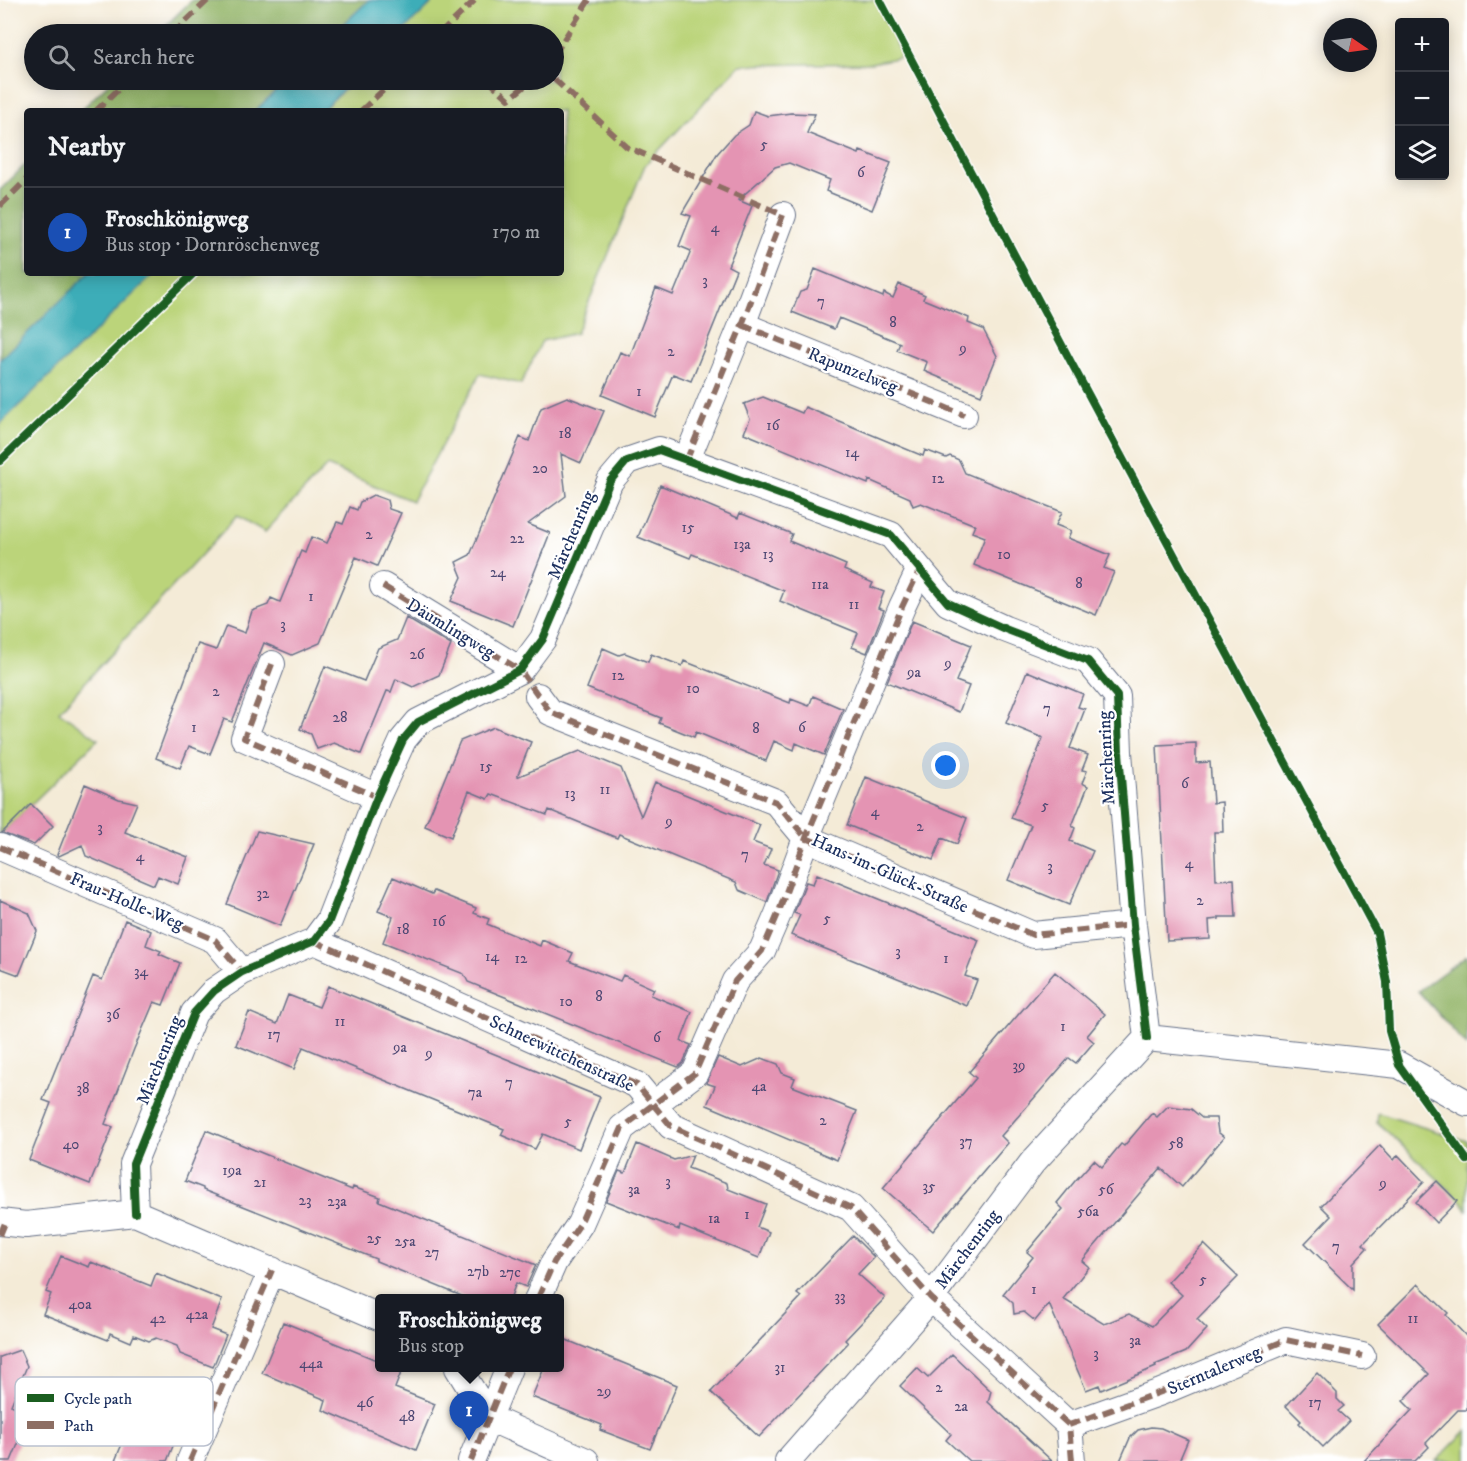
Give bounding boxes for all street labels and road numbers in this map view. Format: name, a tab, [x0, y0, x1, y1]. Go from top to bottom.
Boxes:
street label: Rapunzelweg	[804, 343, 901, 399]
street label: Märchenring	[543, 488, 601, 583]
street label: Däumlingweg	[402, 594, 499, 664]
street label: Märchenring	[1094, 710, 1120, 806]
street label: Hans-im-Glück-Straße	[808, 829, 971, 918]
street label: Frau-Holle-Weg	[66, 868, 187, 936]
street label: Schneewittchenstraße	[486, 1011, 637, 1097]
street label: Märchenring	[132, 1012, 188, 1108]
street label: Märchenring	[931, 1205, 1005, 1294]
street label: Sterntalerweg	[1164, 1341, 1265, 1400]

